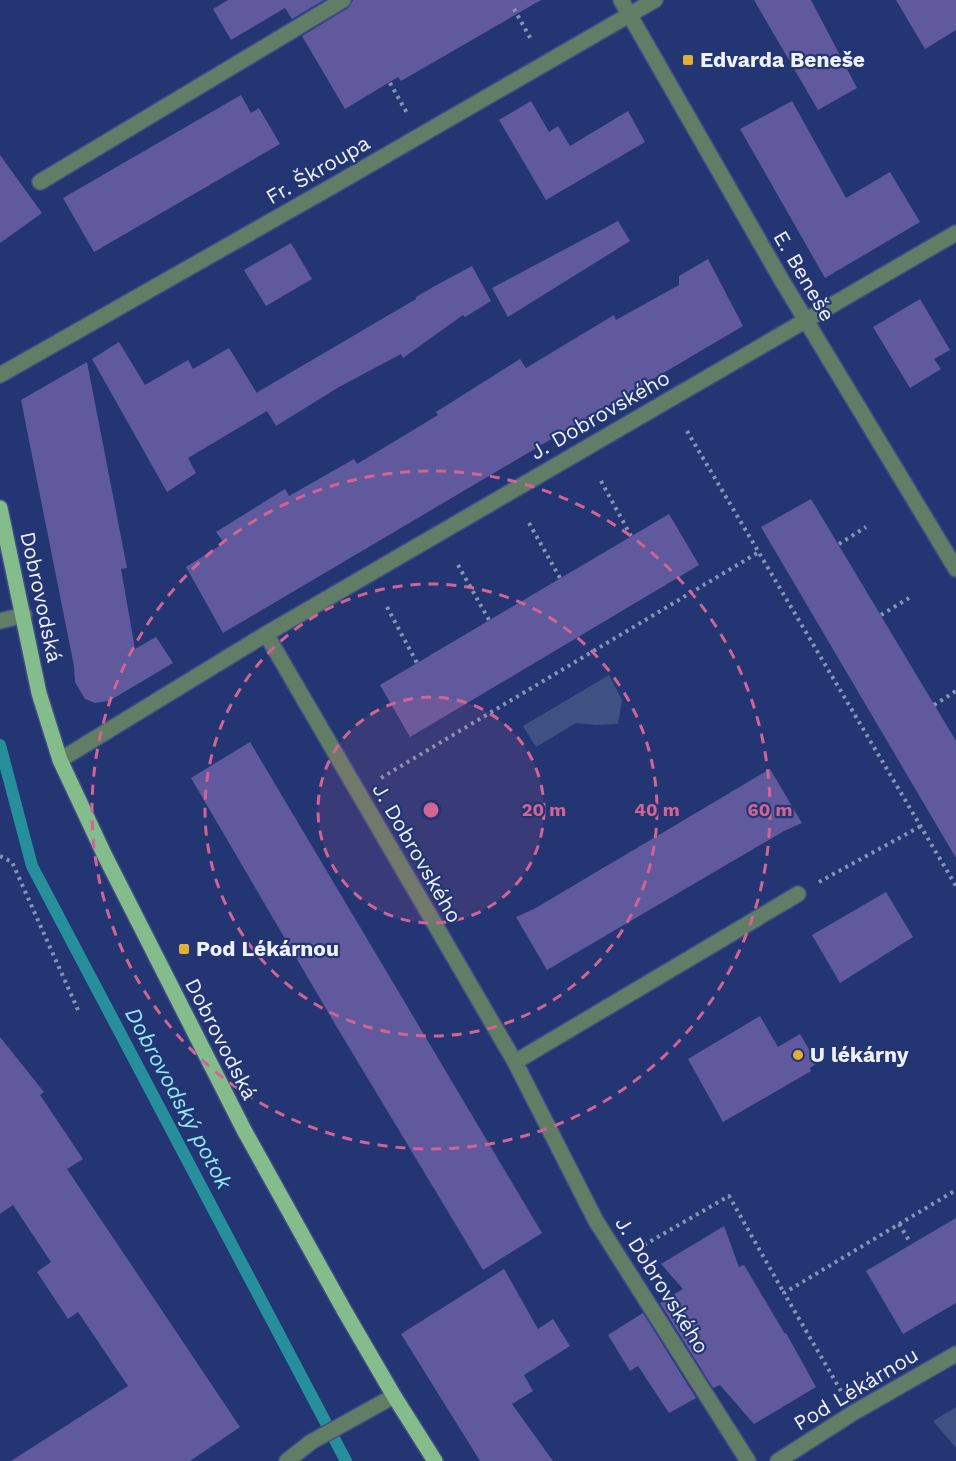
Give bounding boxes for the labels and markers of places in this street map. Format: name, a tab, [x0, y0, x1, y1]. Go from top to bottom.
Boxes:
place label: Edvarda Beneše	[700, 47, 865, 72]
marker: Edvarda Beneše	[681, 53, 695, 67]
centre of rings	[421, 800, 441, 820]
place label: Pod Lékárnou	[196, 936, 339, 961]
marker: Pod Lékárnou	[177, 942, 191, 956]
place label: U lékárny	[810, 1042, 909, 1067]
marker: U lékárny	[791, 1048, 805, 1062]

